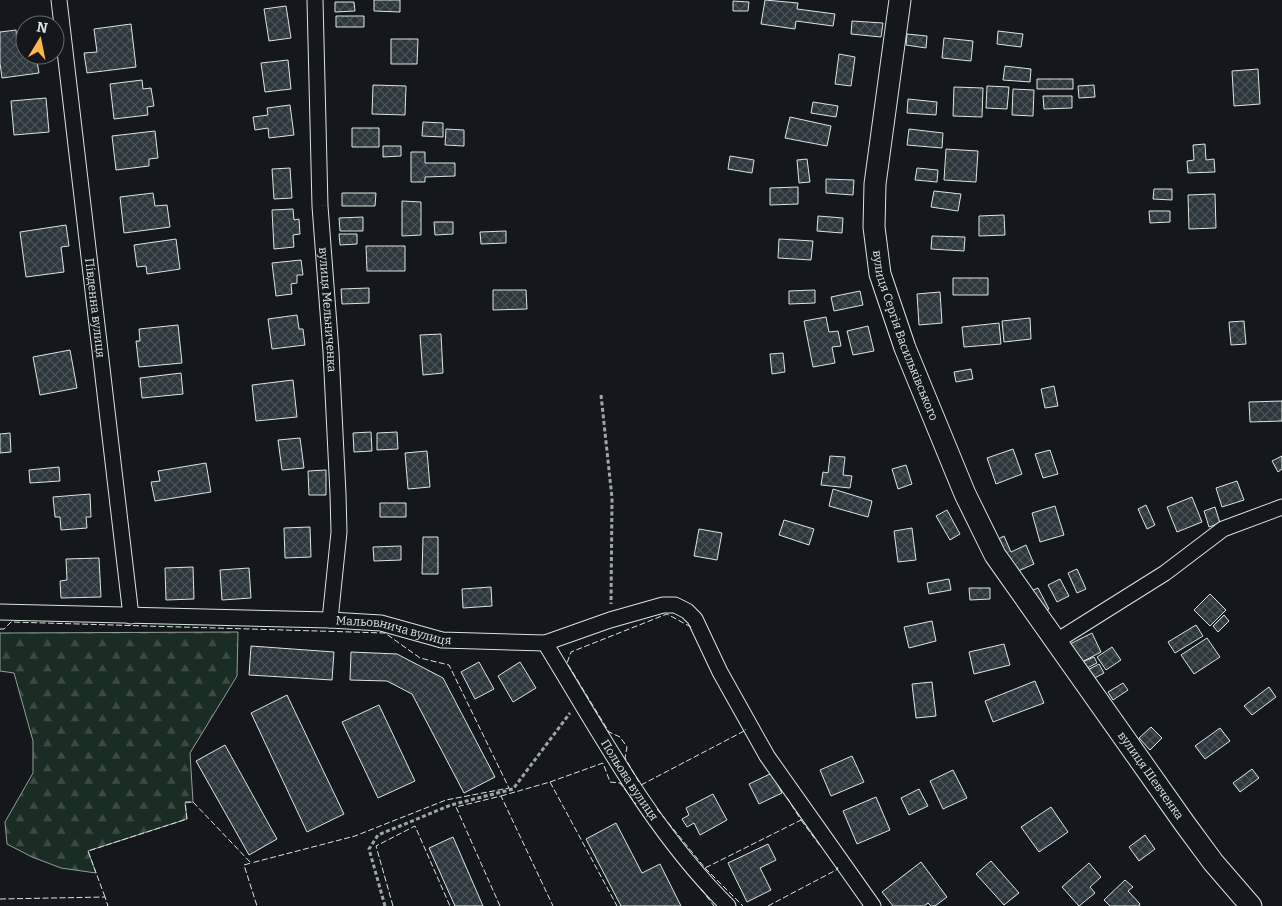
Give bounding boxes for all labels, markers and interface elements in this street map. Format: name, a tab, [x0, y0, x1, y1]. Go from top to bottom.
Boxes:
north arrow	[15, 15, 65, 65]
text: N	[35, 18, 49, 37]
street label: вулиця Мельниченка	[316, 247, 339, 373]
street label: вулиця Сергія Васильківського	[870, 249, 941, 423]
street label: Південна вулиця	[82, 257, 108, 359]
street label: Мальовнича вулиця	[335, 613, 452, 648]
street label: вулиця Шевченка	[1115, 729, 1187, 823]
street label: Польова вулиця	[598, 737, 661, 824]

